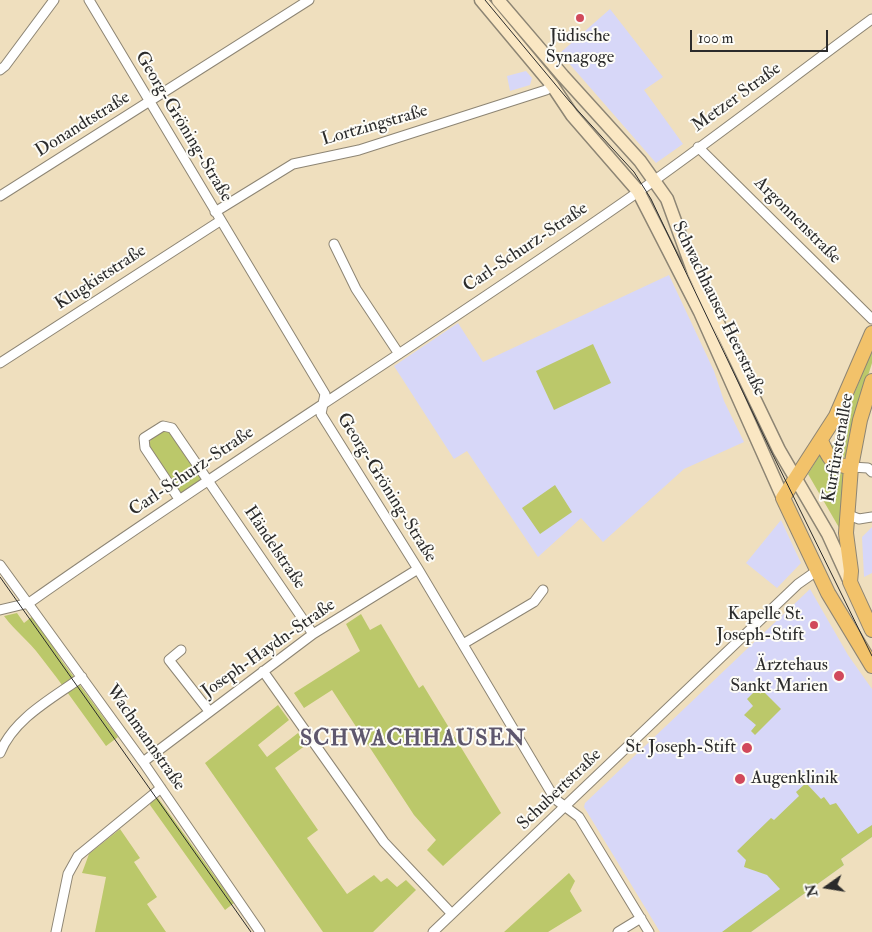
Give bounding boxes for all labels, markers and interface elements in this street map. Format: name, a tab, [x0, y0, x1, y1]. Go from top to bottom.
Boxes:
marker: Jüdische Synagoge	[574, 12, 586, 24]
scale bar	[692, 20, 830, 52]
place label: Jüdische Synagoge	[546, 26, 614, 68]
text: 100 m	[698, 29, 733, 48]
street label: Georg-Gröning-Straße	[129, 48, 237, 206]
street label: Metzer Straße	[688, 59, 786, 137]
street label: Donandtstraße	[32, 87, 134, 163]
street label: Lortzingstraße	[319, 101, 431, 151]
street label: Argonnenstraße	[749, 173, 845, 269]
street label: Carl-Schurz-Straße	[460, 198, 592, 298]
street label: Schwachhauser Heerstraße	[666, 218, 770, 400]
street label: Klugkiststraße	[51, 241, 151, 315]
street label: Kurfürstenallee	[819, 392, 859, 504]
street label: Georg-Gröning-Straße	[331, 409, 441, 567]
street label: Carl-Schurz-Straße	[126, 422, 258, 522]
street label: Händelstraße	[238, 502, 310, 594]
street label: Joseph-Haydn-Straße	[198, 595, 340, 703]
place label: Kapelle St. Joseph-Stift	[716, 604, 804, 646]
marker: Kapelle St. Joseph-Stift	[808, 619, 820, 631]
place label: Ärztehaus Sankt Marien	[730, 655, 828, 698]
marker: Ärztehaus Sankt Marien	[832, 669, 846, 683]
street label: Wachmannstraße	[101, 681, 189, 795]
district label: SCHWACHHAUSEN	[298, 727, 528, 753]
place label: St. Joseph-Stift	[625, 737, 736, 759]
marker: St. Joseph-Stift	[740, 741, 754, 755]
street label: Schubertstraße	[514, 745, 606, 835]
place label: Augenklinik	[751, 768, 838, 790]
marker: Augenklinik	[733, 772, 747, 786]
north arrow	[802, 862, 852, 912]
text: N	[802, 882, 822, 899]

